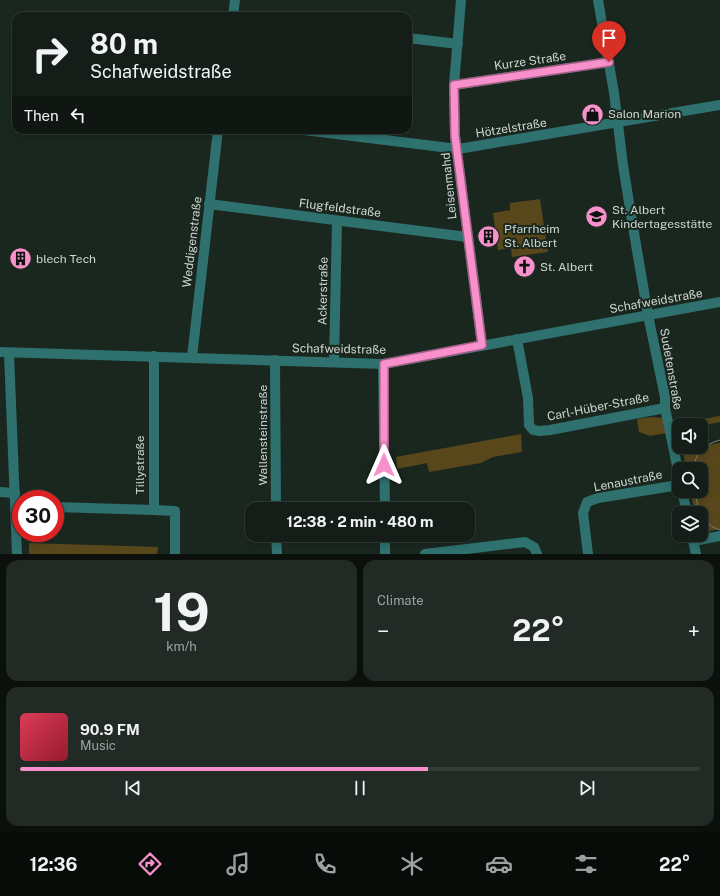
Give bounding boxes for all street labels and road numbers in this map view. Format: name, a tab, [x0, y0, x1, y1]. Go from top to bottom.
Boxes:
street label: Kurze Straße	[493, 49, 567, 73]
street label: Hötzelstraße	[474, 115, 548, 141]
street label: Leisenmahd	[439, 152, 459, 220]
street label: Weddigenstraße	[179, 196, 205, 288]
street label: Flugfeldstraße	[298, 196, 382, 220]
street label: Ackerstraße	[315, 257, 331, 325]
street label: Schafweidstraße	[608, 286, 704, 316]
street label: Sudetenstraße	[657, 327, 685, 411]
street label: Schafweidstraße	[292, 341, 387, 357]
street label: Wallensteinstraße	[256, 384, 270, 485]
street label: Carl-Hüber-Straße	[546, 390, 650, 424]
street label: Tillystraße	[133, 435, 147, 494]
street label: Lenaustraße	[593, 467, 664, 495]

